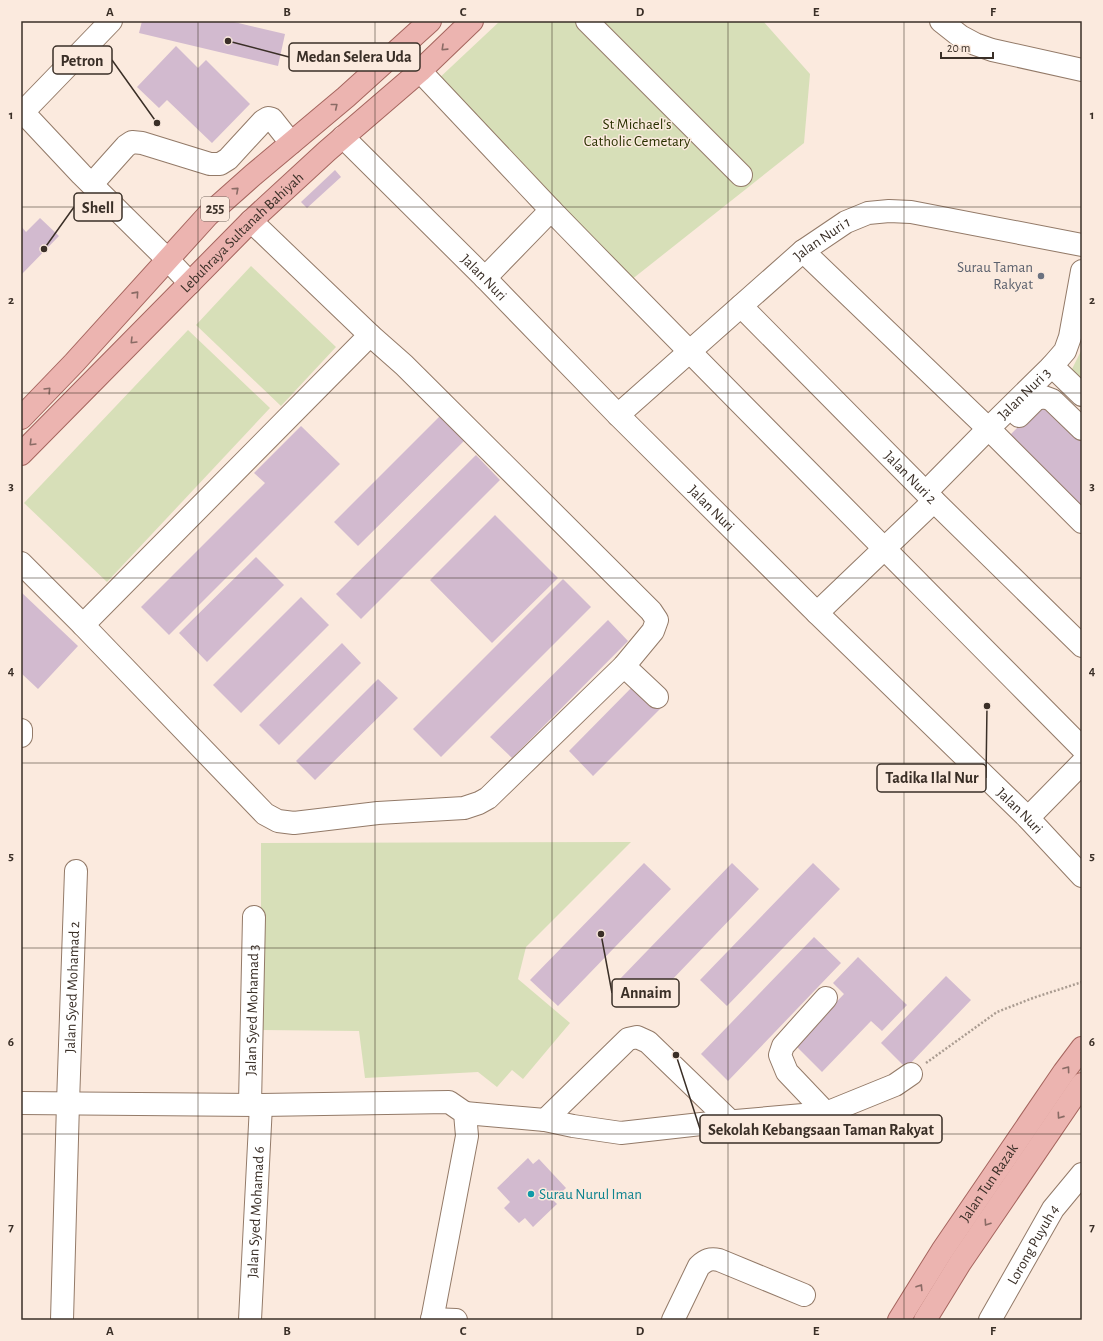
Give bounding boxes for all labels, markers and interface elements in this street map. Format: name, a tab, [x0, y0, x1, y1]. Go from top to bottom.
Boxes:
text: A	[106, 6, 114, 19]
text: B	[283, 6, 291, 19]
text: C	[460, 6, 467, 19]
text: D	[636, 6, 645, 19]
text: E	[813, 6, 820, 19]
text: F	[990, 6, 997, 19]
scale bar	[941, 34, 993, 60]
text: 20 m	[947, 42, 970, 54]
callout: Medan Selera Uda	[289, 43, 420, 71]
one-way arrow	[441, 43, 449, 51]
callout: Petron	[53, 46, 112, 74]
text: Medan Selera Uda	[296, 49, 412, 65]
text: Petron	[60, 53, 104, 69]
one-way arrow	[331, 104, 338, 111]
text: 1	[9, 109, 13, 122]
text: 1	[1090, 109, 1094, 122]
park label: St Michael's Catholic Cemetary	[584, 117, 691, 149]
street label: Lebuhraya Sultanah Bahiyah	[177, 169, 306, 295]
one-way arrow	[231, 188, 239, 195]
callout: Shell	[74, 193, 122, 221]
road number: 255	[201, 197, 229, 221]
text: Shell	[82, 200, 114, 216]
street label: Jalan Nuri 1	[790, 214, 852, 263]
street label: Jalan Nuri	[458, 251, 510, 303]
place label: Surau Taman Rakyat	[957, 260, 1033, 292]
marker: Surau Taman Rakyat	[1036, 271, 1046, 281]
one-way arrow	[131, 291, 139, 299]
text: 2	[8, 294, 14, 307]
text: 2	[1089, 294, 1095, 307]
one-way arrow	[130, 336, 138, 344]
street label: Jalan Nuri 3	[995, 365, 1053, 422]
one-way arrow	[43, 387, 51, 395]
one-way arrow	[29, 438, 37, 446]
street label: Jalan Nuri 2	[881, 448, 940, 507]
text: 3	[8, 480, 14, 493]
text: 3	[1089, 480, 1095, 493]
street label: Jalan Nuri	[686, 482, 737, 534]
text: 4	[8, 665, 15, 678]
text: 4	[1089, 665, 1096, 678]
callout: Tadika Ilal Nur	[877, 764, 986, 792]
text: Tadika Ilal Nur	[885, 770, 979, 786]
street label: Jalan Nuri	[994, 785, 1046, 836]
text: 5	[8, 850, 14, 863]
text: 5	[1089, 850, 1095, 863]
street label: Jalan Syed Mohamad 2	[62, 921, 82, 1053]
street label: Jalan Syed Mohamad 3	[243, 944, 261, 1076]
callout: Annaim	[612, 979, 679, 1007]
text: Annaim	[620, 985, 672, 1001]
text: 6	[8, 1036, 14, 1049]
text: 6	[1089, 1036, 1095, 1049]
one-way arrow	[1062, 1066, 1069, 1073]
one-way arrow	[1057, 1112, 1065, 1119]
callout: Sekolah Kebangsaan Taman Rakyat	[700, 1115, 942, 1143]
text: Sekolah Kebangsaan Taman Rakyat	[708, 1122, 934, 1139]
street label: Jalan Tun Razak	[957, 1141, 1020, 1224]
street label: Jalan Syed Mohamad 6	[245, 1146, 266, 1278]
place label: Surau Nurul Iman	[539, 1187, 642, 1202]
marker: Surau Nurul Iman	[526, 1189, 536, 1199]
street label: Lorong Puyuh 4	[1004, 1201, 1061, 1287]
one-way arrow	[985, 1219, 992, 1226]
text: 7	[8, 1221, 14, 1234]
text: 7	[1089, 1221, 1095, 1234]
one-way arrow	[915, 1284, 922, 1291]
text: A	[106, 1325, 114, 1338]
text: B	[283, 1325, 291, 1338]
text: C	[460, 1325, 467, 1338]
text: D	[636, 1325, 645, 1338]
text: E	[813, 1325, 820, 1338]
text: F	[990, 1325, 997, 1338]

